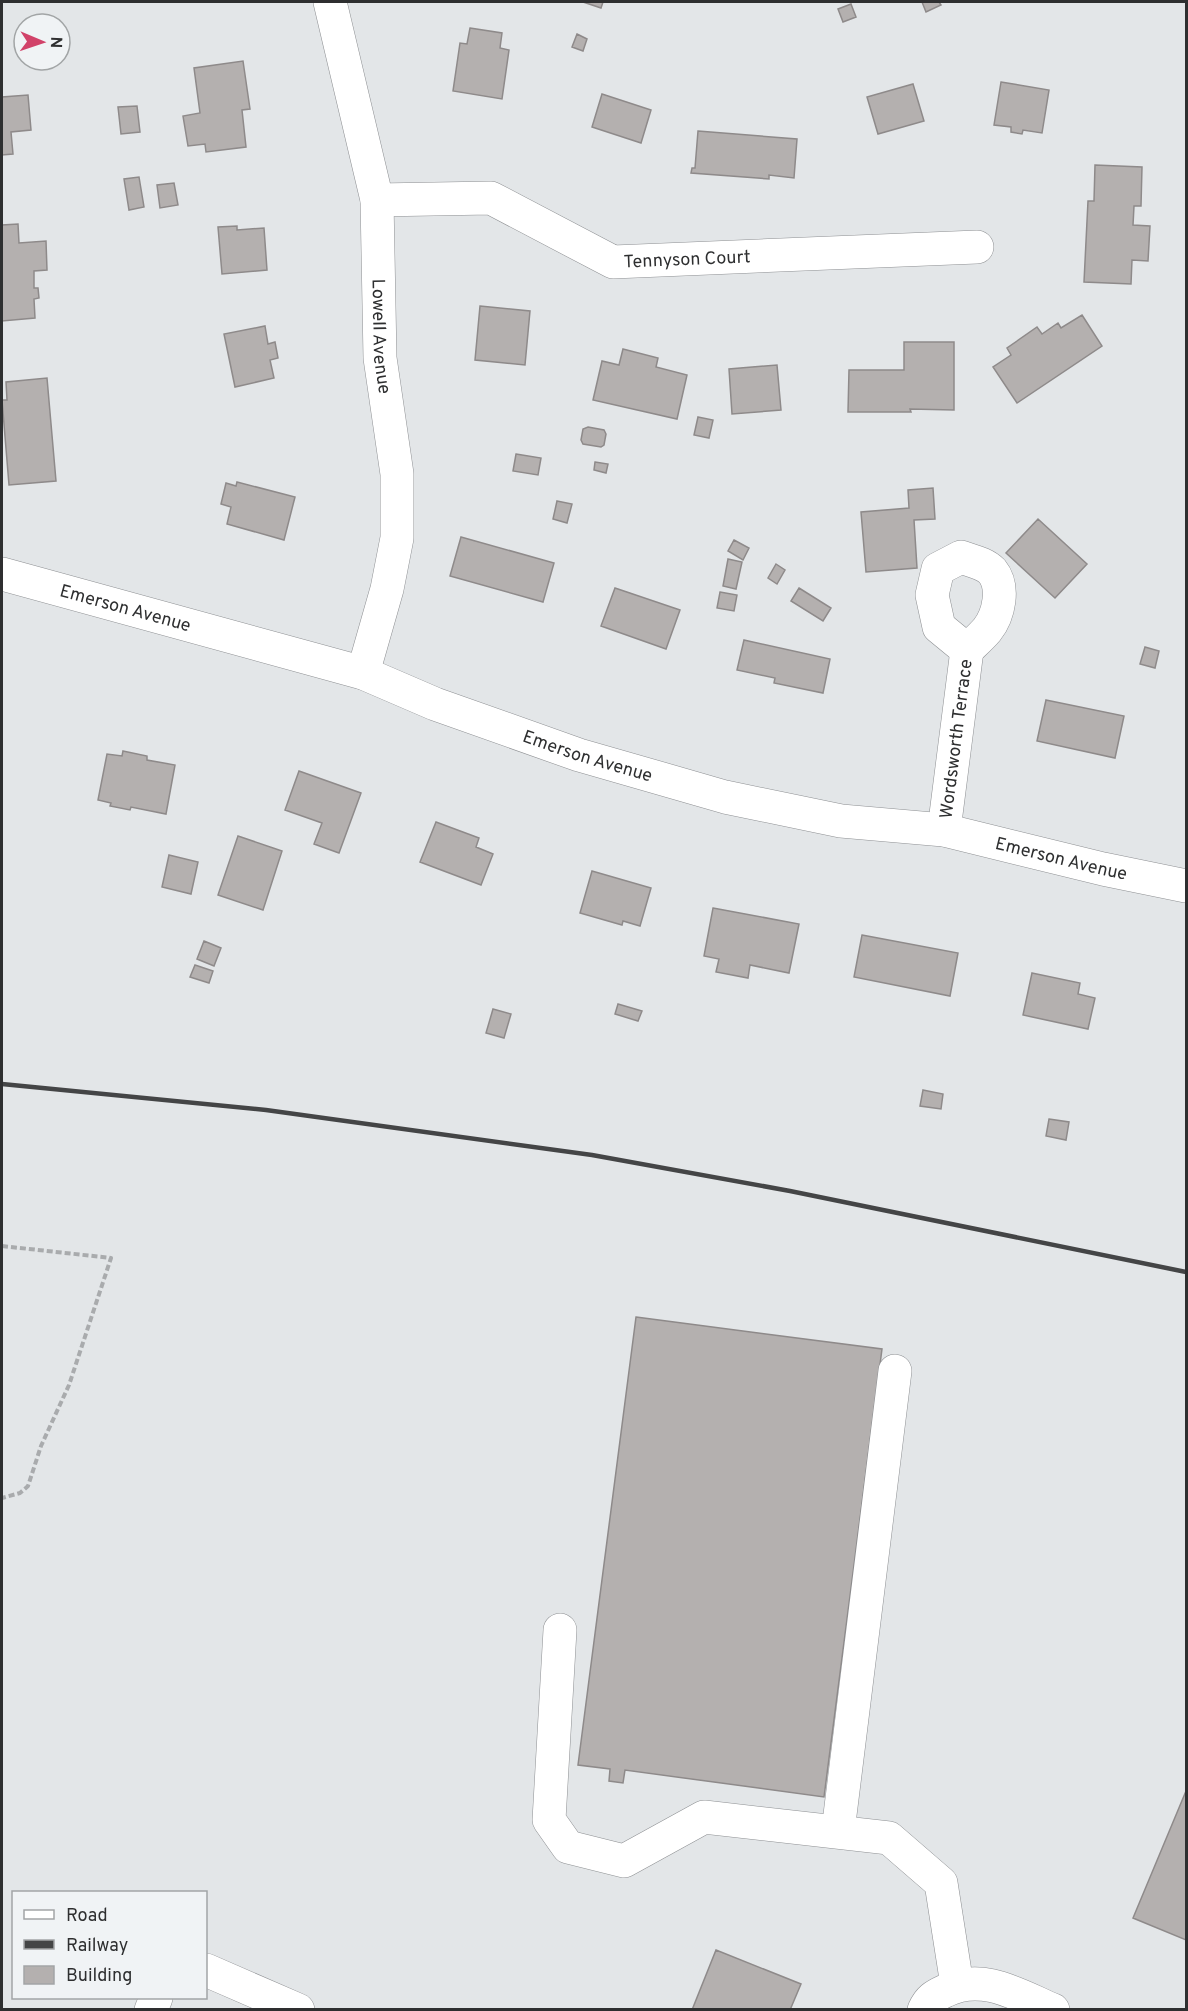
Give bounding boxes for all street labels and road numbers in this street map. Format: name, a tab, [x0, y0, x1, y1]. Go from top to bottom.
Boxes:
street label: Tennyson Court	[623, 246, 751, 275]
street label: Lowell Avenue	[365, 279, 395, 396]
street label: Emerson Avenue	[57, 580, 193, 638]
street label: Wordsworth Terrace	[936, 658, 979, 820]
street label: Emerson Avenue	[519, 726, 655, 789]
street label: Emerson Avenue	[993, 833, 1129, 887]

